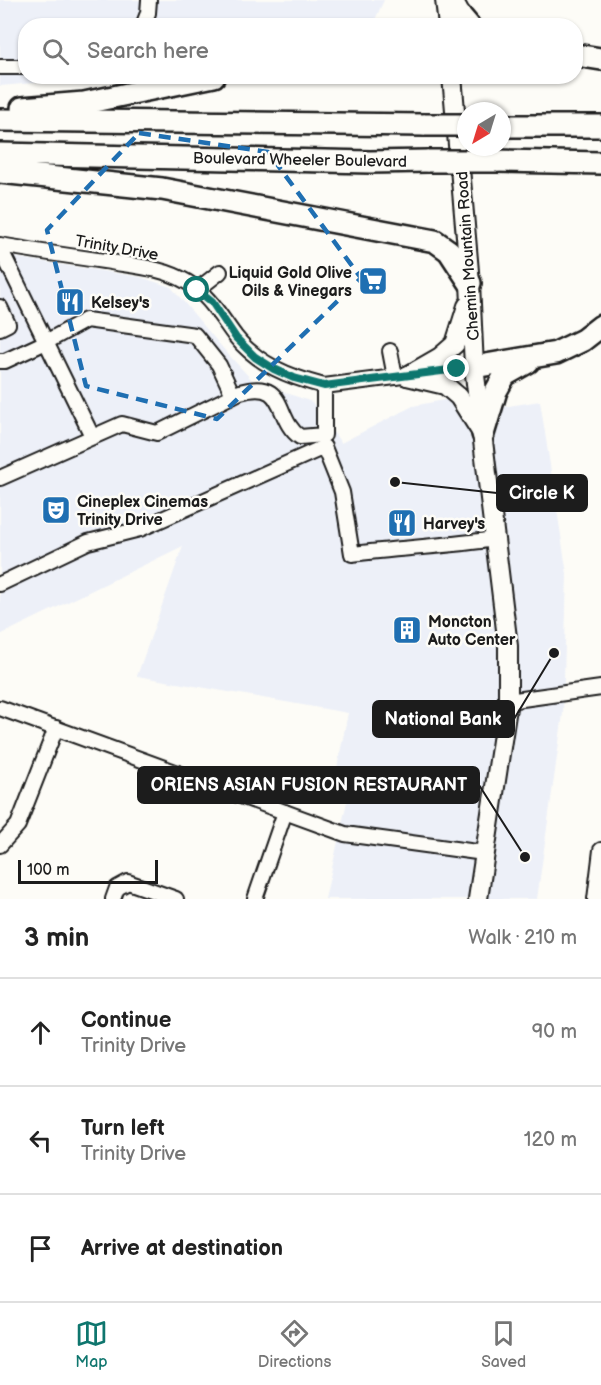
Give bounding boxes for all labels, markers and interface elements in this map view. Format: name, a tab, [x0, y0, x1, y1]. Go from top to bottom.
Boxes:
search box	[18, 18, 583, 84]
icon: search	[39, 35, 72, 68]
text: Search here	[87, 38, 209, 65]
north arrow	[457, 102, 511, 156]
street label: Boulevard Wheeler Boulevard	[193, 149, 407, 172]
street label: Chemin Mountain Road	[453, 170, 484, 341]
street label: Trinity Drive	[74, 232, 160, 265]
place label: Liquid Gold Olive Oils & Vinegars	[228, 264, 352, 301]
supermarket icon: Liquid Gold Olive Oils & Vinegars	[357, 265, 389, 297]
route start	[183, 276, 209, 302]
restaurant icon: Kelsey's	[54, 286, 86, 318]
place label: Kelsey's	[91, 294, 150, 313]
route end	[443, 355, 469, 381]
callout: Circle K	[497, 475, 587, 511]
text: Circle K	[509, 483, 575, 504]
place label: Cineplex Cinemas Trinity Drive	[77, 493, 208, 530]
theatre icon: Cineplex Cinemas Trinity Drive	[40, 494, 72, 526]
restaurant icon: Harvey's	[386, 507, 418, 539]
place label: Harvey's	[423, 515, 485, 534]
place label: Moncton Auto Center	[427, 613, 516, 650]
building icon: Moncton Auto Center	[391, 614, 423, 646]
callout: National Bank	[373, 701, 514, 737]
text: National Bank	[385, 709, 502, 730]
callout: ORIENS ASIAN FUSION RESTAURANT	[138, 767, 479, 803]
text: ORIENS ASIAN FUSION RESTAURANT	[151, 775, 468, 796]
scale bar	[18, 857, 158, 884]
text: 100 m	[27, 861, 70, 880]
text: 3 min	[24, 923, 89, 954]
text: Walk · 210 m	[468, 926, 577, 950]
text: Continue	[81, 1007, 171, 1034]
icon: ahead	[24, 1016, 57, 1049]
text: 90 m	[532, 1020, 577, 1044]
text: Trinity Drive	[81, 1034, 186, 1058]
text: Turn left	[81, 1115, 165, 1142]
icon: left	[24, 1124, 57, 1157]
text: 120 m	[524, 1128, 577, 1152]
text: Trinity Drive	[81, 1142, 186, 1166]
icon: arrive	[24, 1232, 57, 1265]
text: Arrive at destination	[81, 1235, 283, 1262]
tab: Map	[75, 1317, 108, 1372]
tab: Directions	[258, 1317, 331, 1372]
tab: Saved	[481, 1317, 526, 1372]

